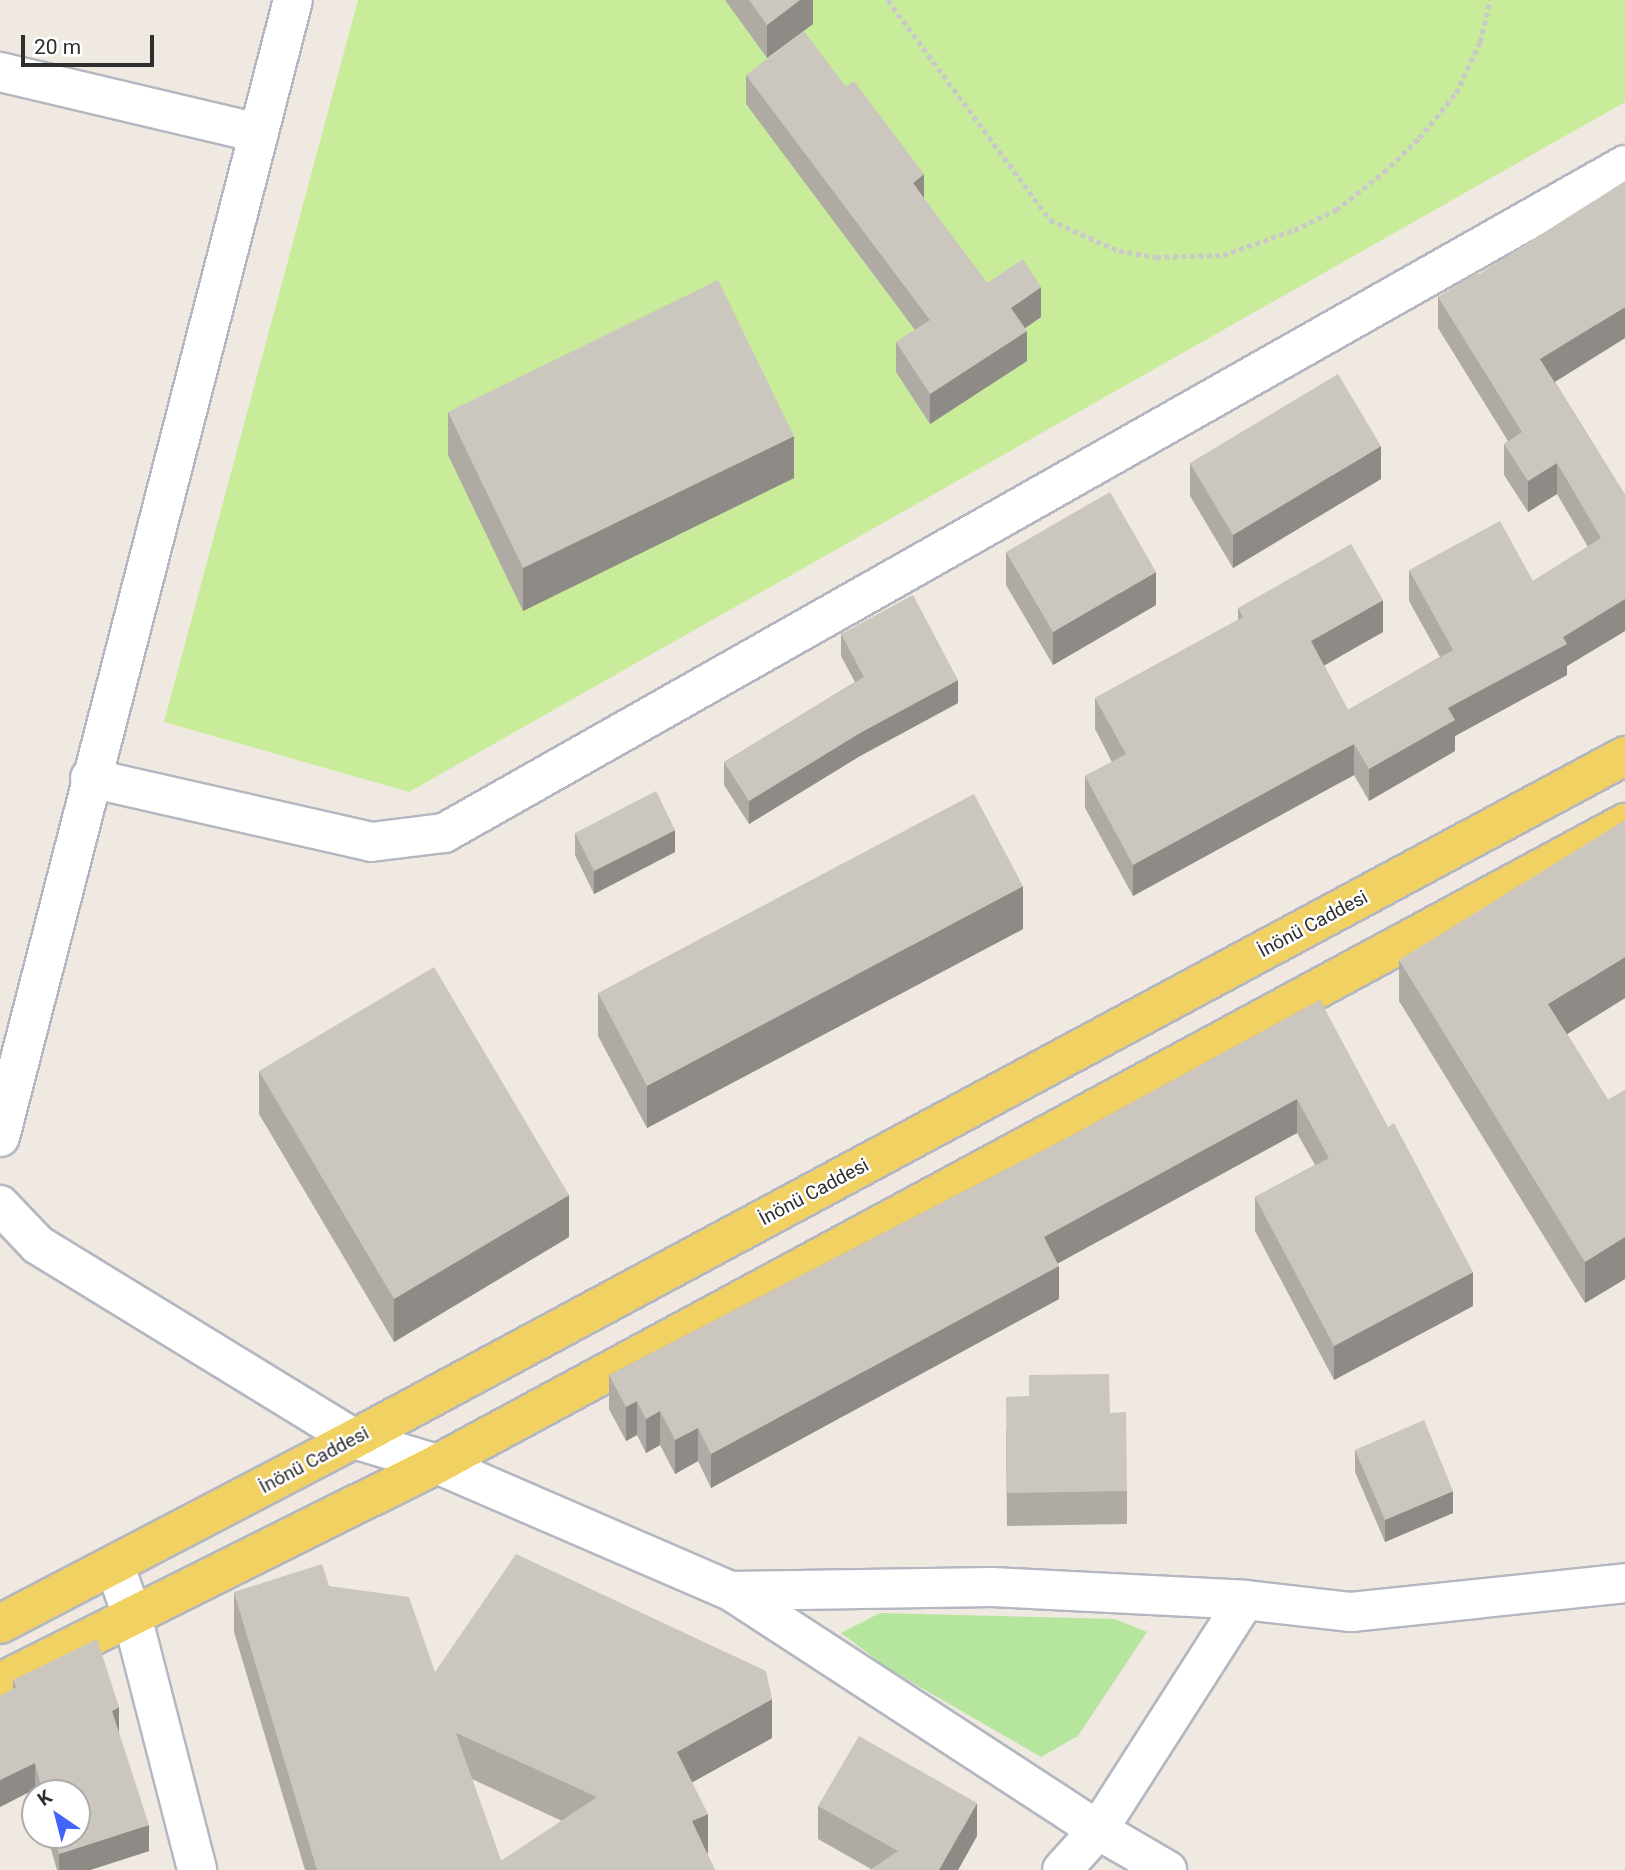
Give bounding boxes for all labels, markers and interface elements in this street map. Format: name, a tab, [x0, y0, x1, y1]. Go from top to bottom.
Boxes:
scale bar	[24, 21, 158, 65]
text: 20 m	[34, 35, 81, 59]
street label: İnönü Caddesi	[1254, 886, 1372, 962]
street label: İnönü Caddesi	[755, 1154, 873, 1230]
street label: İnönü Caddesi	[255, 1422, 373, 1498]
north arrow	[21, 1779, 91, 1849]
text: K	[33, 1785, 56, 1811]

